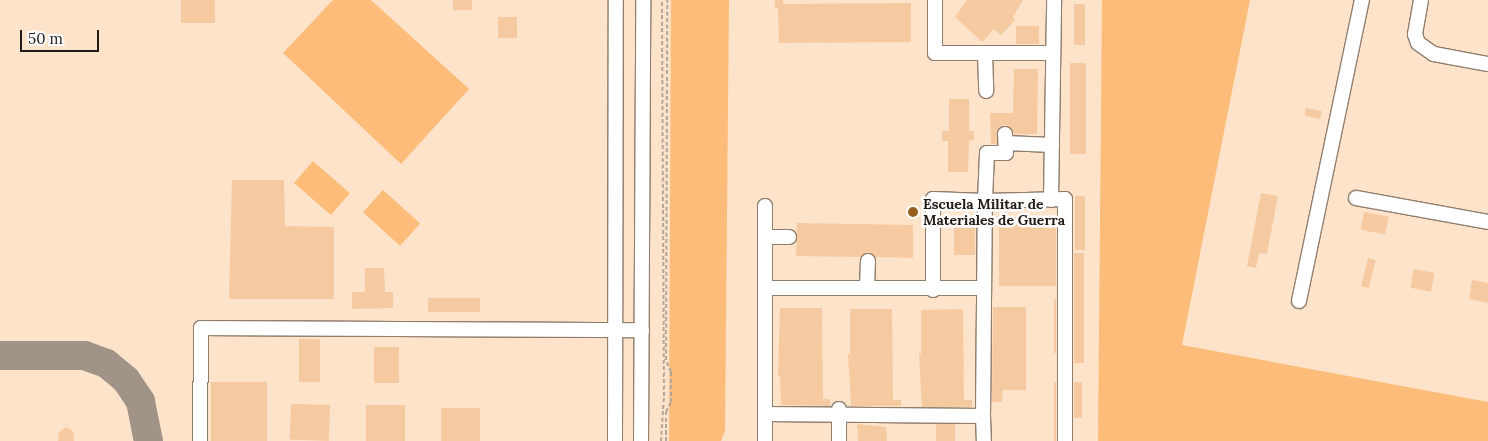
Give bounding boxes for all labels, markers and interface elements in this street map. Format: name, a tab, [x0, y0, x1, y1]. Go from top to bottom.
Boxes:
scale bar	[22, 20, 101, 52]
text: 50 m	[28, 29, 63, 48]
place label: Escuela Militar de Materiales de Guerra	[923, 196, 1065, 228]
marker: Escuela Militar de Materiales de Guerra	[907, 206, 919, 218]

